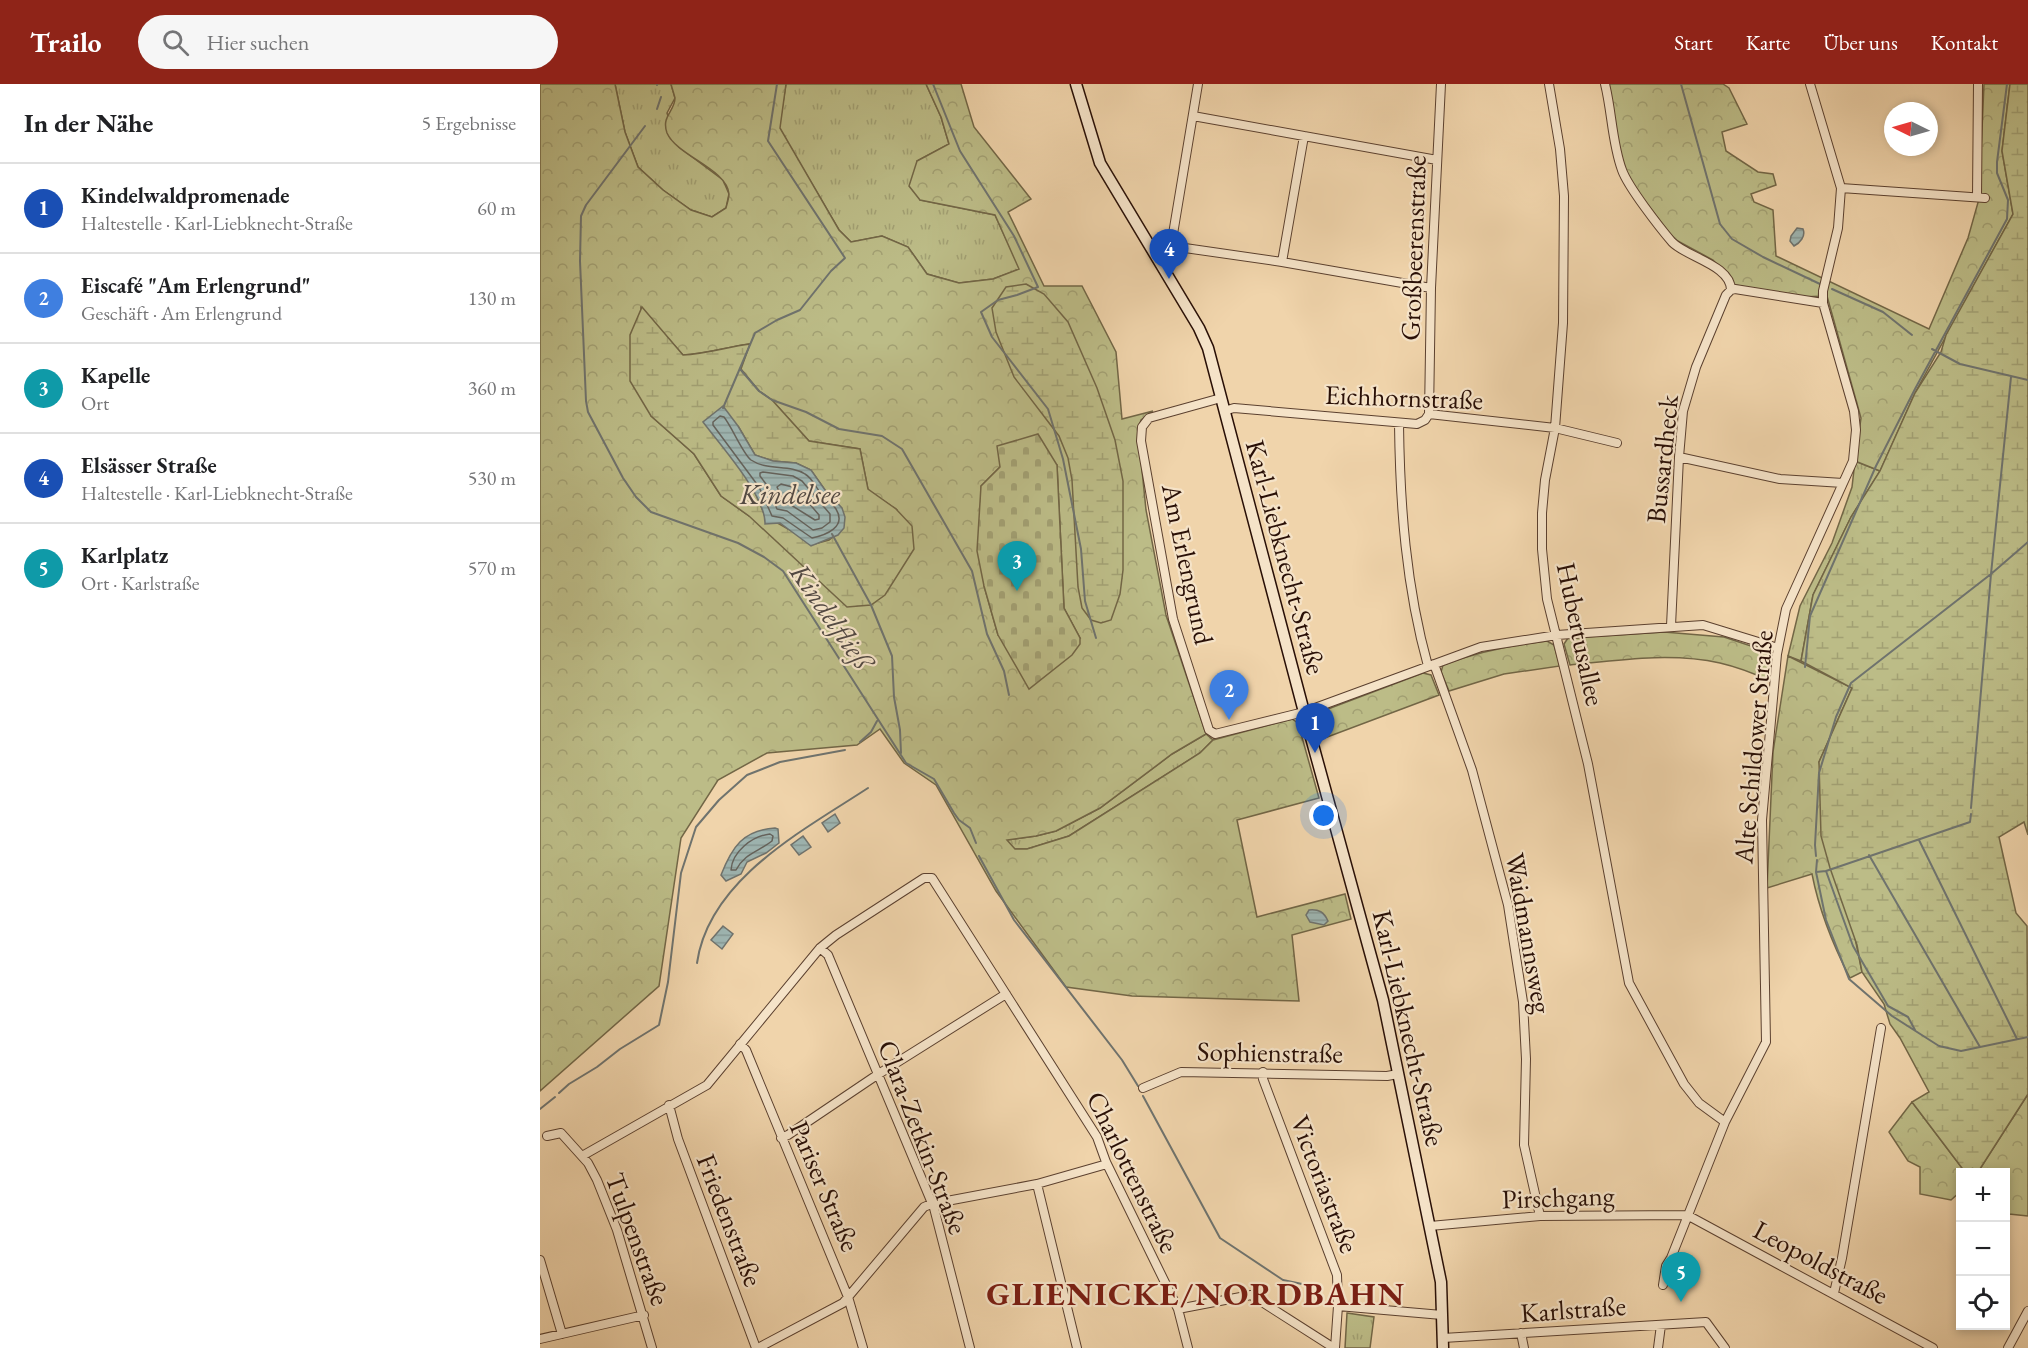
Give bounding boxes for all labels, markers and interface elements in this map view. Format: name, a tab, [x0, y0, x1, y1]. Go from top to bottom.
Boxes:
search box	[138, 15, 558, 69]
text: Trailo	[30, 24, 102, 60]
icon: search	[159, 26, 192, 59]
text: Hier suchen	[207, 28, 309, 57]
text: Start	[1674, 29, 1713, 56]
text: Karte	[1746, 29, 1790, 56]
text: Über uns	[1823, 29, 1898, 56]
text: Kontakt	[1931, 29, 1998, 56]
north arrow	[1884, 102, 1938, 156]
text: In der Nähe	[24, 106, 153, 140]
text: 5 Ergebnisse	[421, 110, 516, 136]
street label: Großbeerenstraße	[1392, 155, 1434, 341]
text: Kindelwaldpromenade	[81, 181, 289, 210]
text: 1	[38, 195, 49, 221]
text: 60 m	[477, 195, 516, 221]
text: Haltestelle · Karl-Liebknecht-Straße	[81, 210, 353, 236]
pin: 4	[1150, 230, 1188, 279]
text: Eiscafé "Am Erlengrund"	[81, 271, 311, 300]
text: 2	[38, 285, 49, 311]
text: 130 m	[468, 285, 516, 311]
text: Geschäft · Am Erlengrund	[81, 300, 282, 326]
text: Kapelle	[81, 361, 150, 390]
text: 3	[38, 375, 49, 401]
text: 360 m	[468, 375, 516, 401]
street label: Eichhornstraße	[1324, 377, 1484, 417]
text: Ort	[81, 390, 109, 416]
street label: Bussardheck	[1638, 393, 1686, 525]
street label: Karl-Liebknecht-Straße	[1238, 436, 1334, 678]
text: Elsässer Straße	[81, 451, 217, 480]
text: 4	[38, 465, 49, 491]
text: 530 m	[468, 465, 516, 491]
water label: Kindelsee	[739, 476, 841, 512]
street label: Am Erlengrund	[1154, 479, 1222, 648]
text: Haltestelle · Karl-Liebknecht-Straße	[81, 480, 353, 506]
text: Karlplatz	[81, 541, 168, 570]
pin: 3	[998, 542, 1036, 591]
text: 5	[38, 555, 49, 581]
text: 570 m	[468, 555, 516, 581]
water label: Kindelfließ	[782, 555, 884, 679]
street label: Hubertusallee	[1549, 559, 1613, 709]
text: Ort · Karlstraße	[81, 570, 200, 596]
street label: Alte Schildower Straße	[1725, 629, 1781, 866]
pin: 2	[1210, 670, 1248, 720]
pin: 1	[1296, 704, 1334, 753]
your location	[1309, 801, 1338, 830]
street label: Waidmannsweg	[1498, 850, 1560, 1016]
street label: Karl-Liebknecht-Straße	[1365, 906, 1453, 1150]
street label: Sophienstraße	[1197, 1033, 1343, 1071]
street label: Clara-Zetkin-Straße	[870, 1035, 976, 1239]
street label: Charlottenstraße	[1079, 1085, 1187, 1259]
street label: Victoriastraße	[1283, 1110, 1367, 1258]
street label: Pariser Straße	[782, 1115, 868, 1257]
street label: Friedenstraße	[689, 1149, 771, 1291]
street label: Tulpenstraße	[598, 1168, 678, 1310]
map controls	[1956, 1168, 2010, 1330]
button: +	[1956, 1168, 2010, 1222]
street label: Pirschgang	[1501, 1178, 1615, 1216]
street label: Leopoldstraße	[1748, 1212, 1894, 1312]
button: −	[1956, 1222, 2010, 1276]
pin: 5	[1662, 1252, 1700, 1302]
district label: GLIENICKE/NORDBAHN	[986, 1272, 1406, 1315]
button: locate	[1956, 1276, 2010, 1330]
street label: Karlstraße	[1519, 1288, 1627, 1330]

